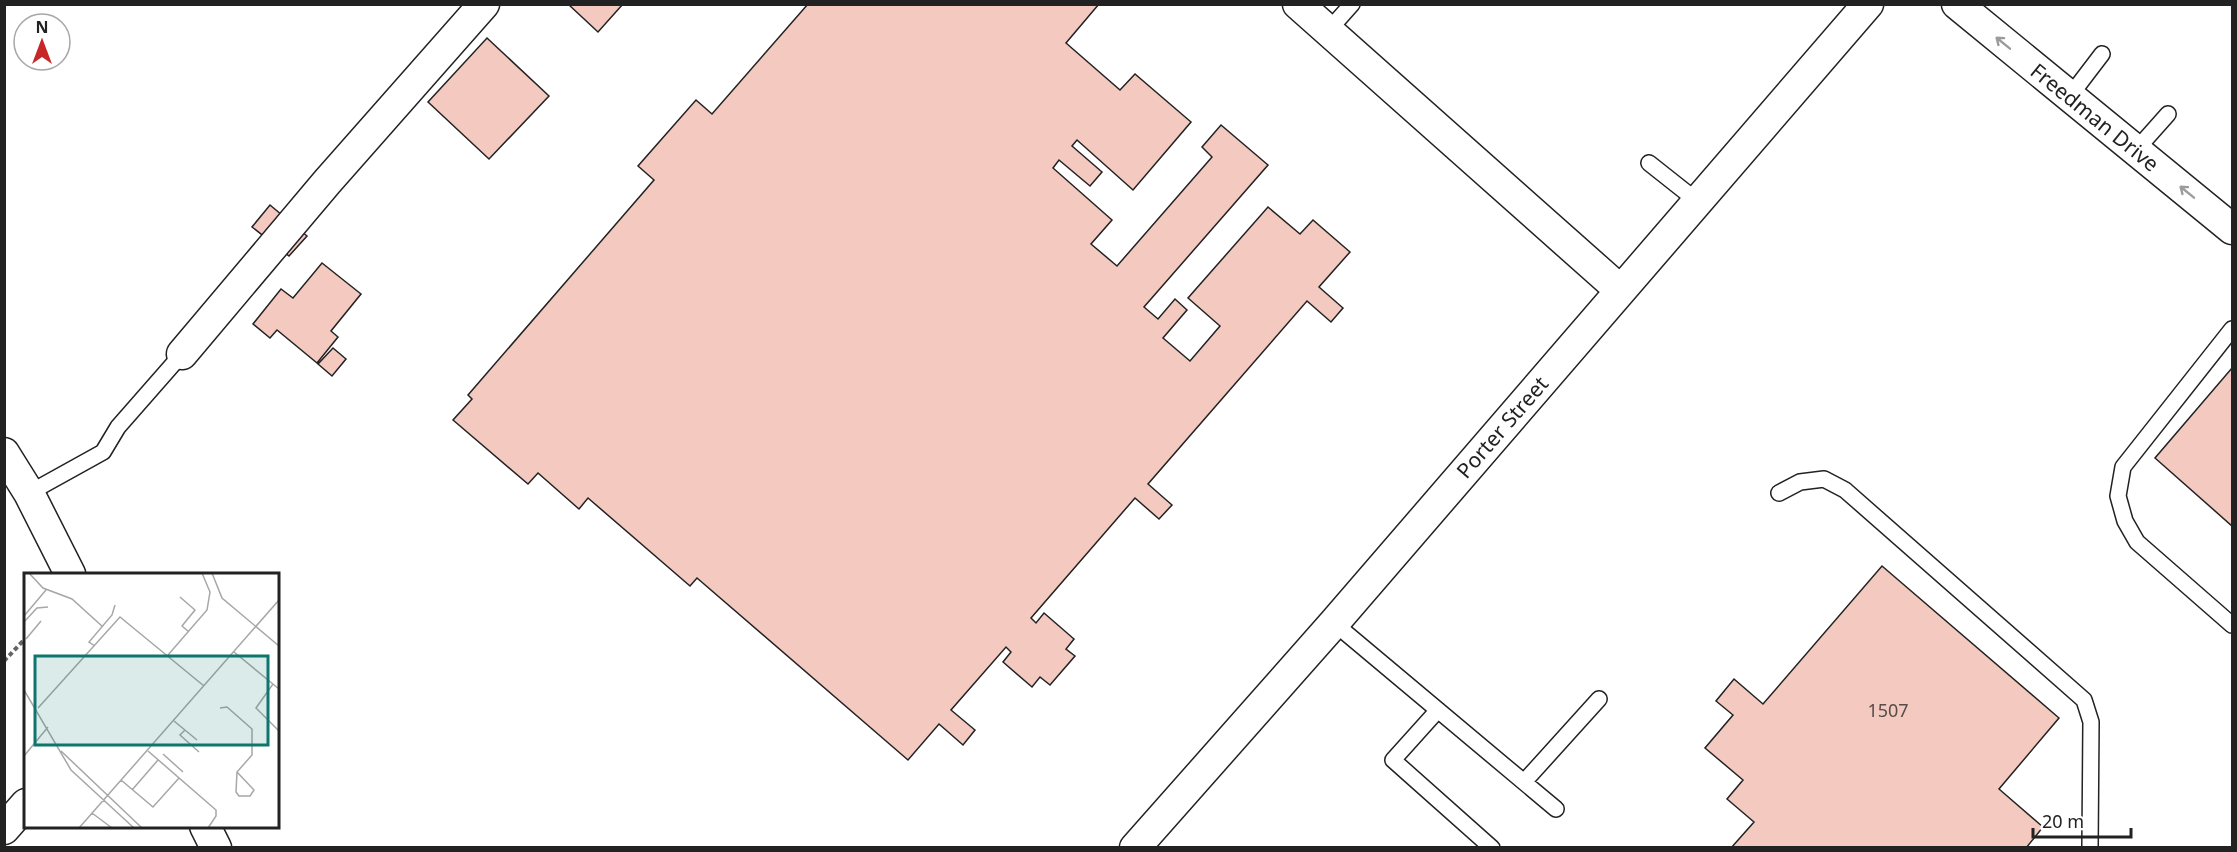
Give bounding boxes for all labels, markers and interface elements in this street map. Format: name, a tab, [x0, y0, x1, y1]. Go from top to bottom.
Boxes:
north arrow	[12, 12, 72, 72]
text: N	[35, 16, 49, 38]
one-way arrow	[1996, 36, 2012, 49]
street label: Freedman Drive	[2025, 57, 2165, 177]
one-way arrow	[2179, 186, 2195, 199]
street label: Porter Street	[1450, 370, 1554, 484]
inset map	[24, 573, 279, 828]
house number: 1507	[1867, 698, 1909, 722]
scale bar	[2033, 801, 2130, 839]
text: 20 m	[2042, 809, 2084, 833]

